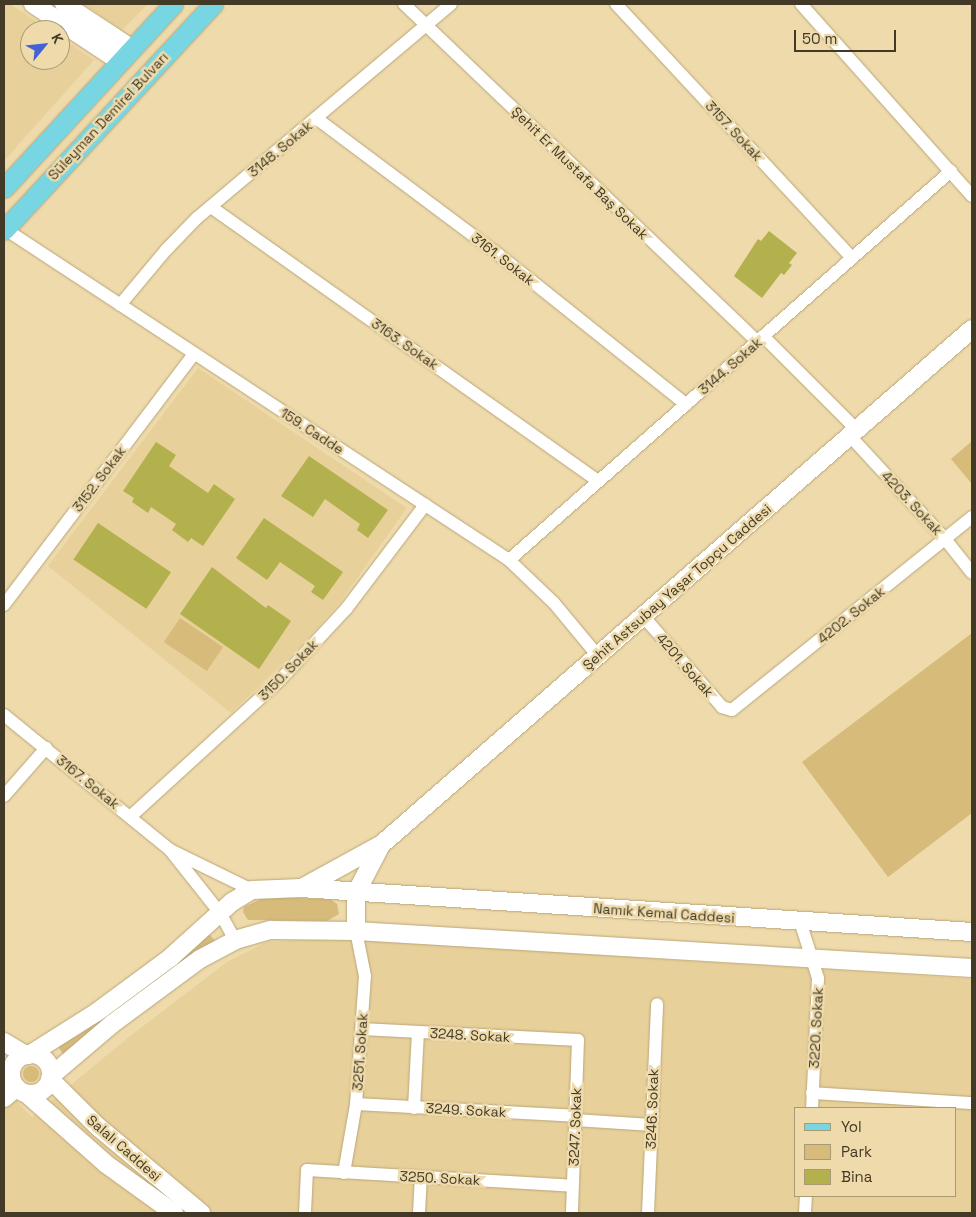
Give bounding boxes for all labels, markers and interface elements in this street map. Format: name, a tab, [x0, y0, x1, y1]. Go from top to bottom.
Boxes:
north arrow	[20, 20, 70, 70]
scale bar	[796, 20, 898, 52]
text: 50 m	[802, 29, 837, 48]
text: K	[47, 30, 67, 47]
street label: Süleyman Demirel Bulvarı	[44, 49, 172, 183]
street label: 3157. Sokak	[702, 97, 766, 165]
street label: Şehit Er Mustafa Baş Sokak	[508, 103, 652, 243]
street label: 3148. Sokak	[244, 117, 316, 181]
street label: 3161. Sokak	[468, 229, 538, 289]
street label: 3163. Sokak	[368, 315, 442, 373]
street label: 3144. Sokak	[695, 334, 765, 398]
street label: 159. Cadde	[277, 404, 347, 458]
street label: 3152. Sokak	[69, 443, 129, 515]
street label: 4203. Sokak	[878, 467, 946, 539]
street label: Şehit Astsubay Yaşar Topçu Caddesi	[579, 500, 775, 674]
street label: 4202. Sokak	[814, 583, 888, 647]
street label: 4201. Sokak	[653, 630, 717, 700]
street label: 3150. Sokak	[255, 636, 321, 704]
street label: 3167. Sokak	[53, 751, 123, 813]
street label: Namık Kemal Caddesi	[593, 900, 735, 926]
street label: 3220. Sokak	[805, 987, 827, 1069]
street label: 3251. Sokak	[349, 1012, 371, 1092]
street label: 3248. Sokak	[429, 1024, 511, 1046]
street label: 3246. Sokak	[642, 1068, 662, 1150]
street label: 3247. Sokak	[565, 1087, 585, 1167]
street label: 3249. Sokak	[425, 1099, 507, 1121]
legend	[794, 1107, 956, 1197]
street label: Salalı Caddesi	[84, 1111, 164, 1185]
text: Yol	[841, 1117, 862, 1136]
text: Park	[841, 1142, 872, 1161]
street label: 3250. Sokak	[399, 1167, 481, 1189]
text: Bina	[841, 1167, 872, 1186]

